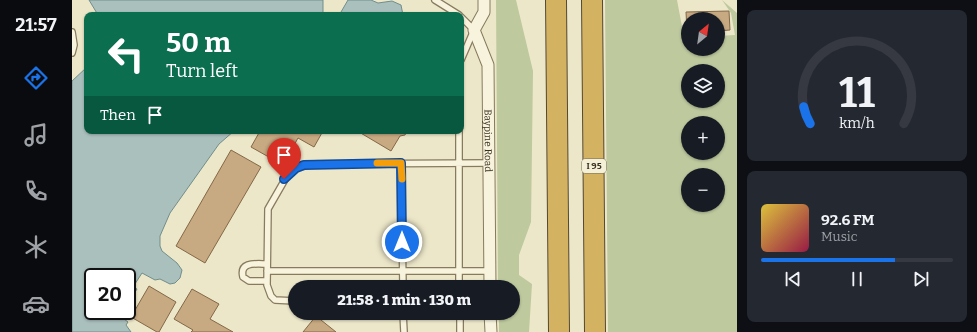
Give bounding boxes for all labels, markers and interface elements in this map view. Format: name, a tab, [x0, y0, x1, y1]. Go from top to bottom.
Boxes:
north arrow	[681, 12, 725, 56]
map controls	[681, 12, 725, 212]
text: 21:57	[15, 14, 57, 36]
text: 50 m	[166, 26, 231, 59]
icon: left	[100, 28, 152, 80]
text: Turn left	[166, 60, 238, 82]
icon: directions	[22, 64, 50, 92]
button: layers	[681, 64, 725, 108]
text: 11	[839, 67, 875, 117]
icon: arrive	[144, 104, 166, 126]
text: Then	[100, 106, 136, 124]
street label: Baypine Road	[481, 109, 494, 172]
text: km/h	[839, 114, 875, 131]
button: +	[681, 116, 725, 160]
icon: music	[22, 121, 50, 149]
pin	[267, 138, 301, 179]
icon: arrive	[273, 144, 295, 166]
road number: I 95	[582, 159, 606, 173]
button: −	[681, 168, 725, 212]
icon: phone	[22, 177, 50, 205]
text: 92.6 FM	[821, 211, 874, 229]
position arrow	[381, 221, 423, 263]
text: Music	[821, 229, 857, 244]
icon: climate	[22, 233, 50, 261]
speed limit sign: 20	[84, 268, 136, 320]
icon: previous	[782, 268, 804, 290]
icon: pause	[846, 268, 868, 290]
icon: next	[910, 268, 932, 290]
icon: car	[22, 290, 50, 318]
text: 21:58 · 1 min · 130 m	[337, 291, 471, 309]

